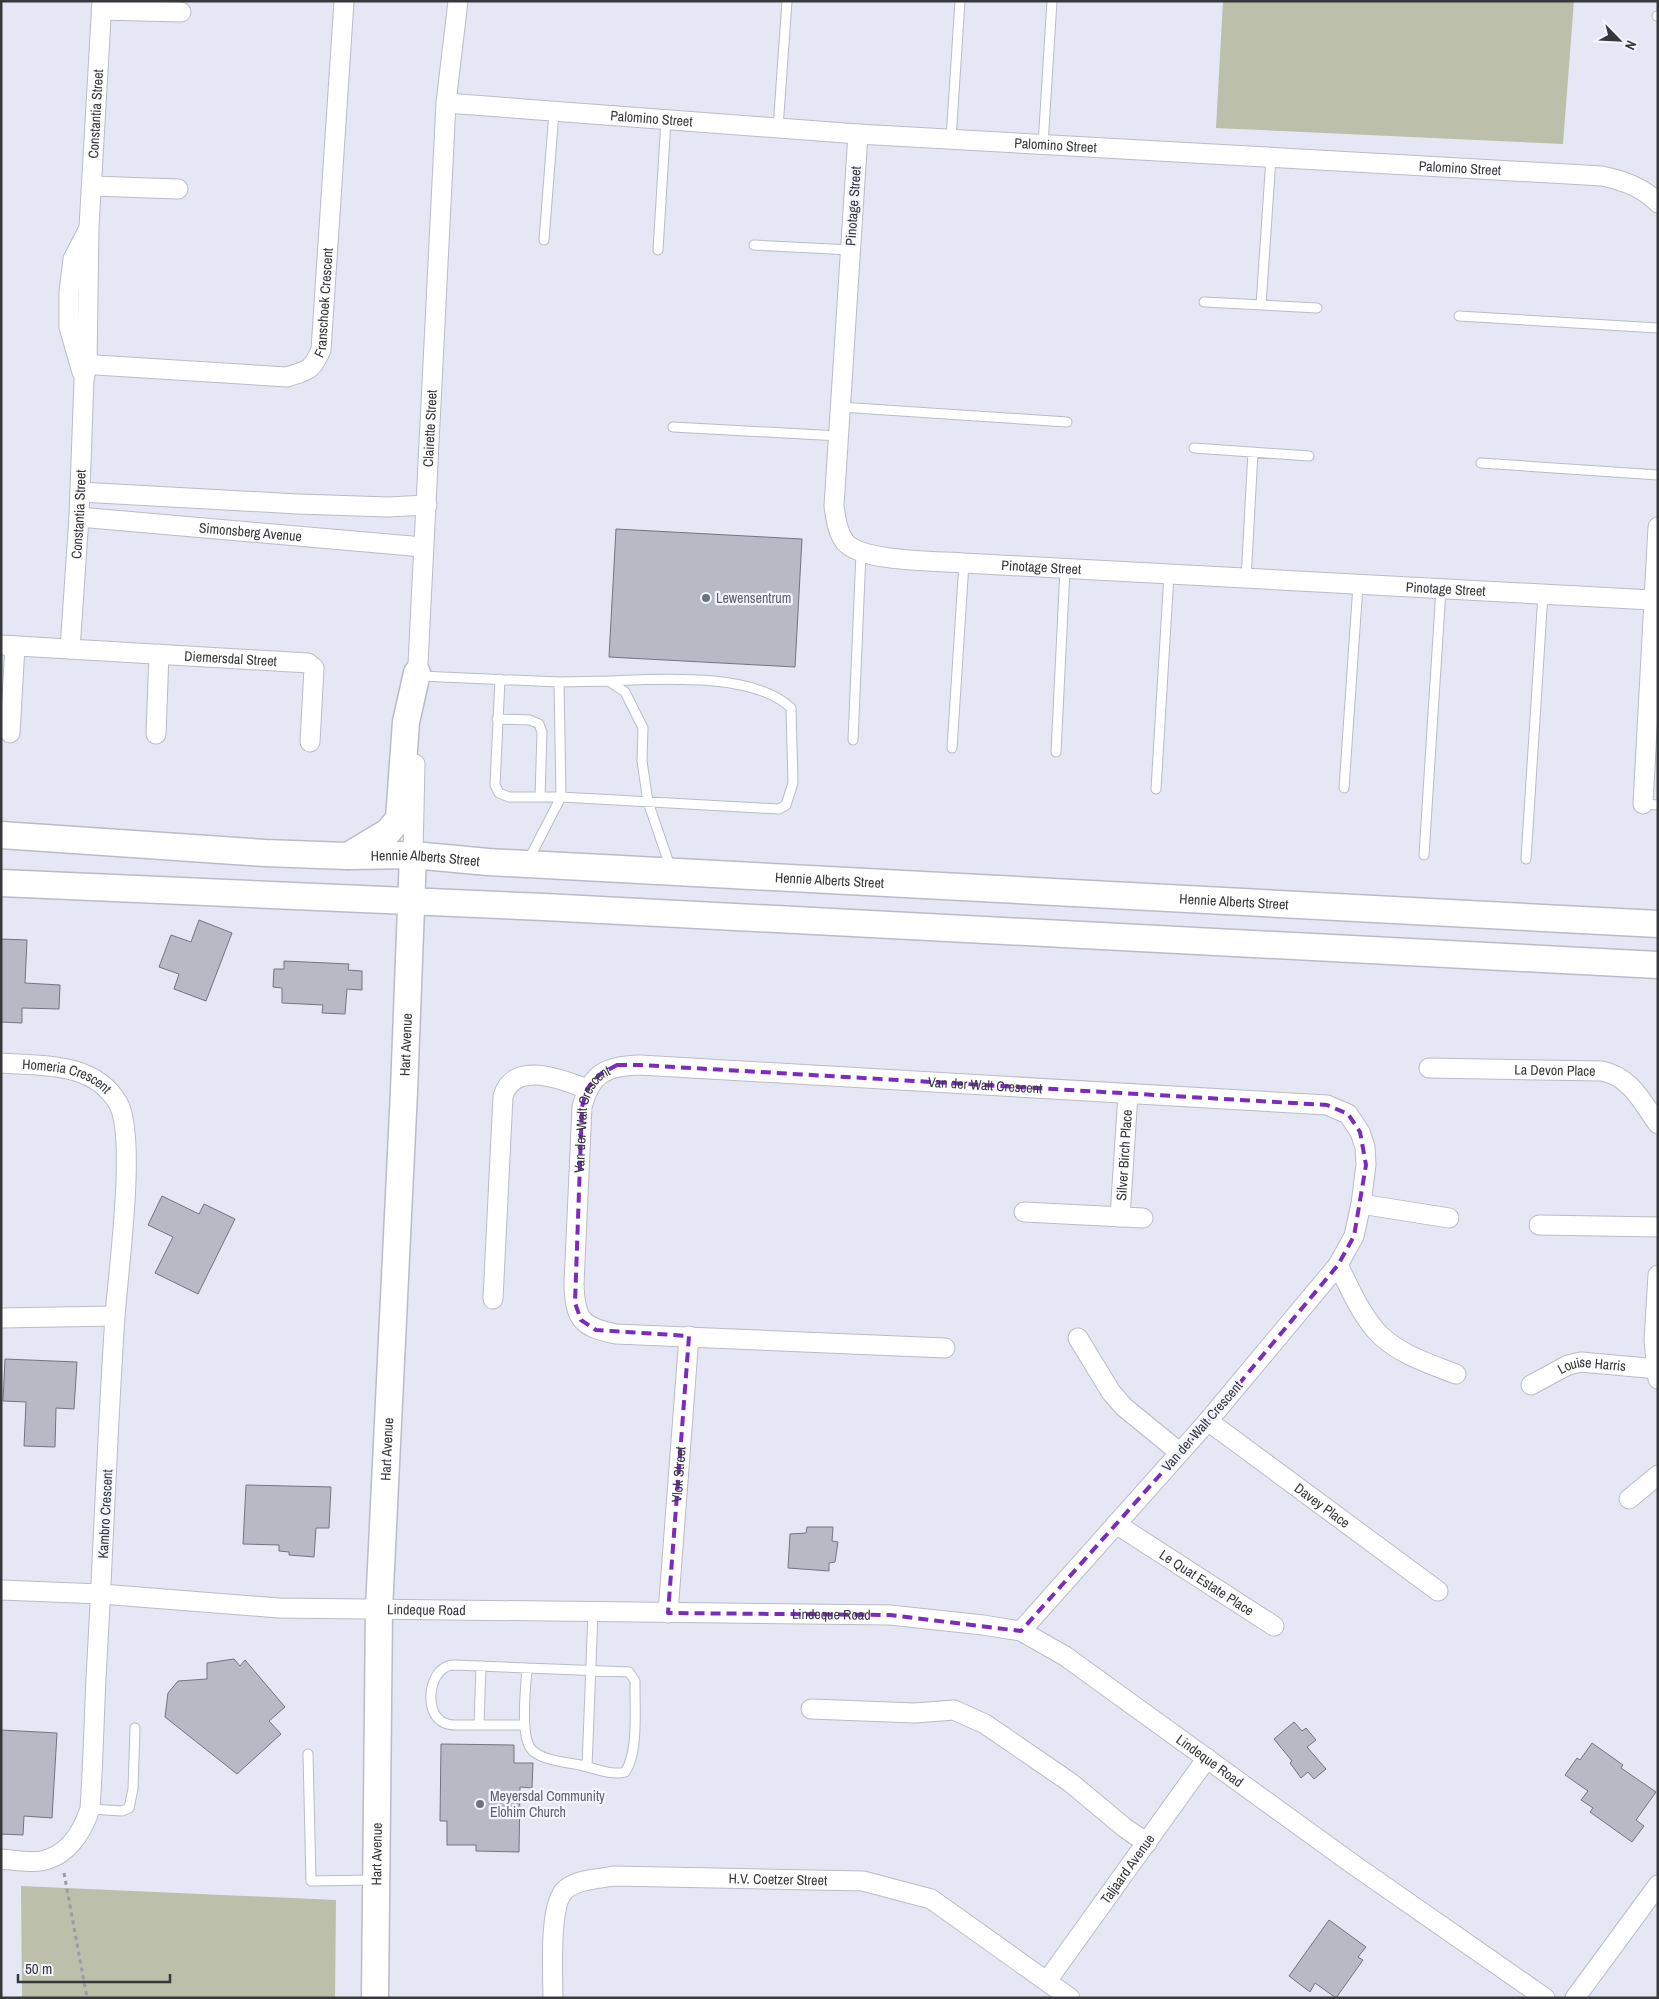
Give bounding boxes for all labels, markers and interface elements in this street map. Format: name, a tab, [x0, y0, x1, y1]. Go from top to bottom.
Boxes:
north arrow	[1594, 15, 1644, 65]
text: N	[1621, 38, 1641, 53]
street label: Constantia Street	[84, 69, 107, 159]
street label: Palomino Street	[610, 106, 693, 131]
street label: Palomino Street	[1014, 134, 1097, 156]
street label: Palomino Street	[1418, 157, 1502, 179]
street label: Pinotage Street	[841, 166, 865, 246]
street label: Franschoek Crescent	[310, 247, 337, 360]
street label: Clairette Street	[419, 389, 441, 467]
street label: Constantia Street	[67, 469, 90, 560]
street label: Simonsberg Avenue	[198, 518, 303, 545]
street label: Pinotage Street	[1001, 556, 1082, 578]
street label: Pinotage Street	[1405, 578, 1486, 600]
place label: Lewensentrum	[716, 589, 791, 607]
marker: Lewensentrum	[700, 592, 712, 604]
street label: Diemersdal Street	[184, 647, 277, 670]
street label: Hennie Alberts Street	[371, 846, 481, 870]
street label: Hennie Alberts Street	[774, 868, 885, 892]
street label: Hennie Alberts Street	[1179, 890, 1289, 913]
street label: Hart Avenue	[396, 1013, 416, 1077]
street label: Homeria Crescent	[22, 1055, 116, 1097]
street label: La Devon Place	[1514, 1060, 1596, 1080]
street label: Van der Walt Crescent	[570, 1061, 613, 1173]
street label: Van der Walt Crescent	[928, 1073, 1043, 1097]
street label: Silver Birch Place	[1112, 1109, 1136, 1201]
street label: Louise Harris	[1554, 1353, 1627, 1378]
street label: Van der Walt Crescent	[1158, 1377, 1246, 1475]
street label: Hart Avenue	[376, 1417, 397, 1481]
street label: Vlok Street	[667, 1446, 690, 1503]
street label: Kambro Crescent	[94, 1469, 116, 1559]
street label: Davey Place	[1291, 1479, 1353, 1532]
street label: Le Quat Estate Place	[1156, 1546, 1257, 1620]
street label: Lindeque Road	[387, 1600, 466, 1619]
street label: Lindeque Road	[792, 1605, 871, 1624]
street label: Lindeque Road	[1173, 1730, 1247, 1791]
place label: Meyersdal Community Elohim Church	[490, 1787, 605, 1821]
marker: Meyersdal Community Elohim Church	[474, 1798, 486, 1810]
street label: Hart Avenue	[367, 1822, 386, 1886]
street label: Taljaard Avenue	[1096, 1830, 1159, 1907]
street label: H.V. Coetzer Street	[728, 1869, 827, 1889]
scale bar	[18, 1952, 170, 1984]
text: 50 m	[25, 1958, 52, 1979]

